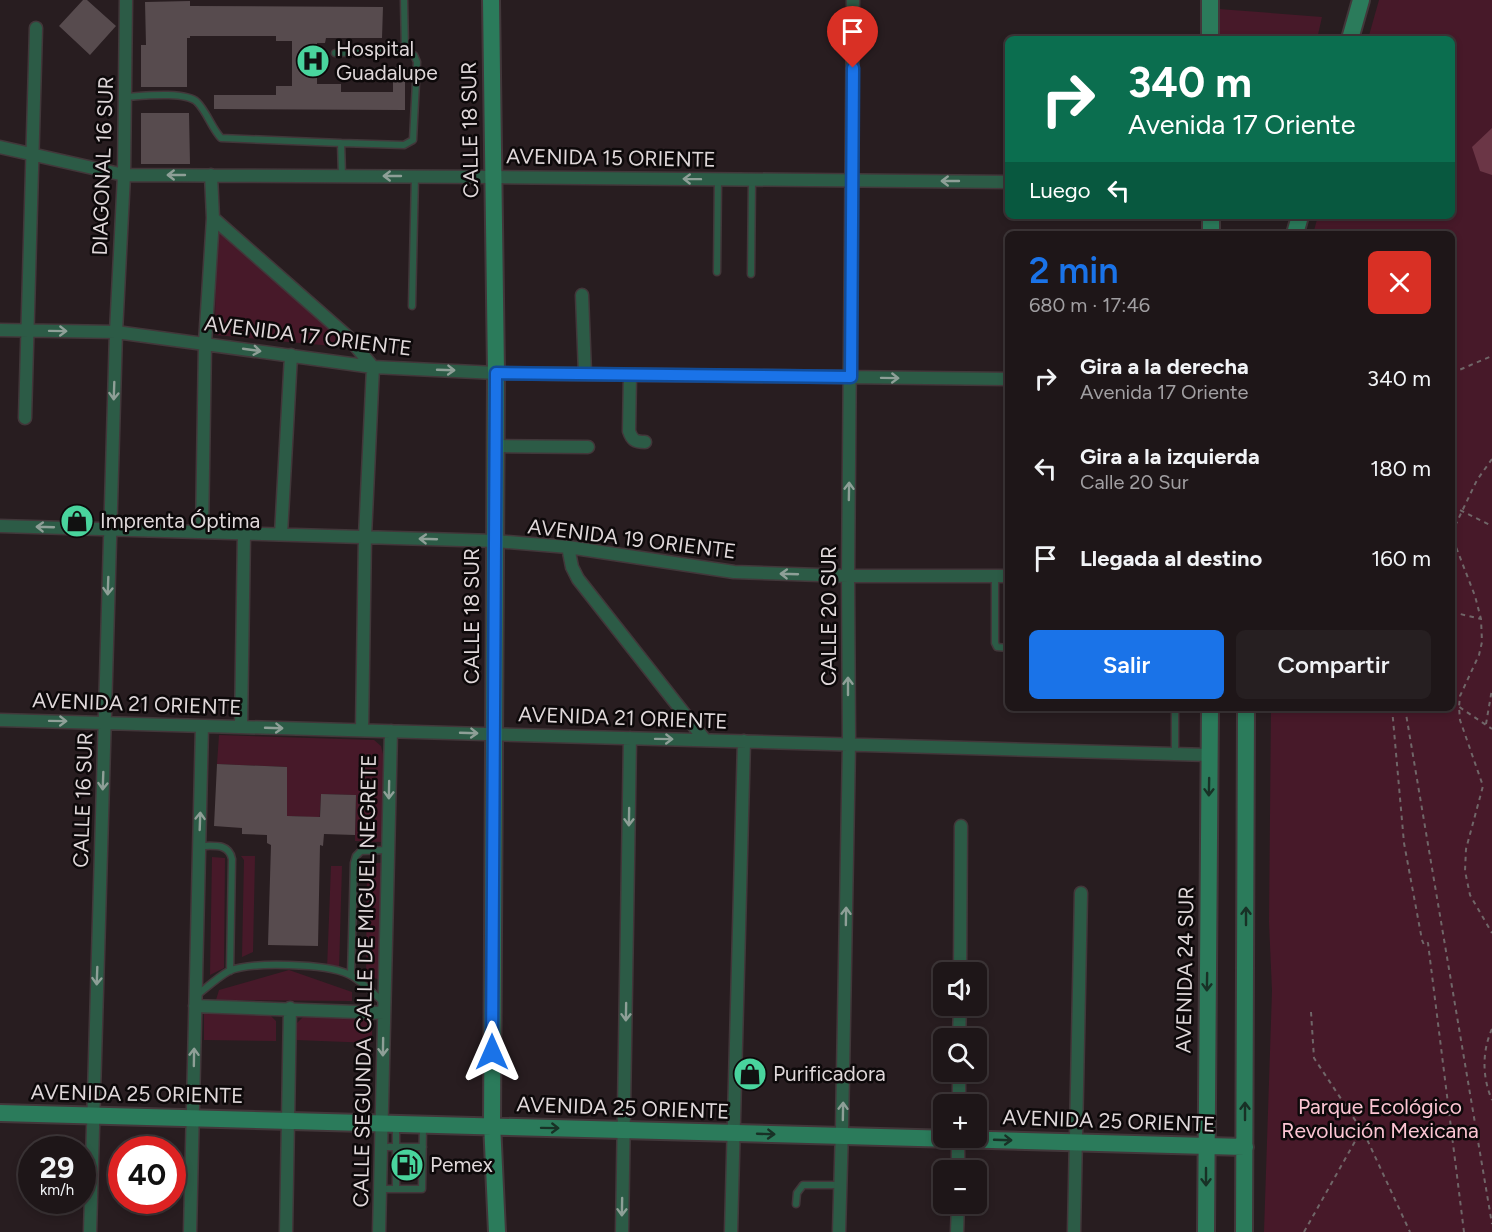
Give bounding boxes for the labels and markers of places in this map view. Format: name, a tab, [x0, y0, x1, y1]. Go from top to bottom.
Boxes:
pin	[827, 6, 878, 68]
place label: Hospital Guadalupe	[336, 36, 438, 85]
hospital icon: Hospital Guadalupe	[295, 43, 331, 79]
shop icon: Imprenta Óptima	[59, 503, 95, 539]
place label: Imprenta Óptima	[100, 508, 260, 533]
shop icon: Purificadora	[732, 1056, 768, 1092]
place label: Purificadora	[773, 1061, 886, 1086]
fuel station icon: Pemex	[389, 1147, 425, 1183]
place label: Pemex	[430, 1152, 493, 1177]

